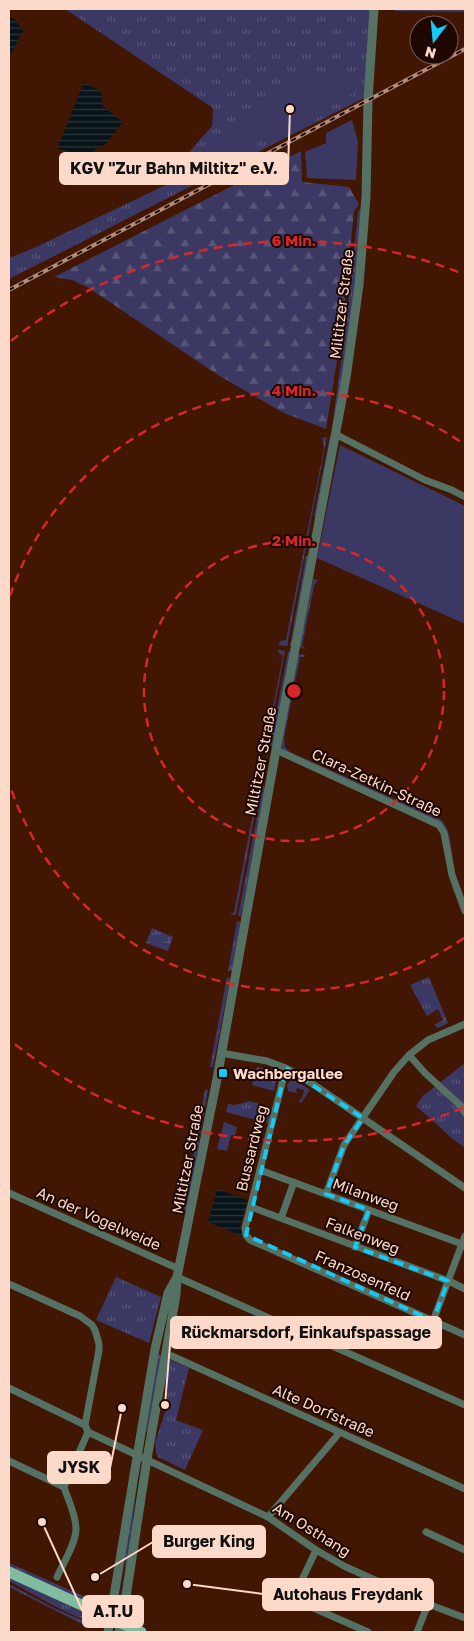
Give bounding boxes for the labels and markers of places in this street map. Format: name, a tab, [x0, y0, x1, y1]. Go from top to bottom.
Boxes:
callout: KGV "Zur Bahn Miltitz" e.V.	[60, 153, 288, 184]
centre of rings	[285, 682, 303, 700]
place label: Wachbergallee	[233, 1064, 343, 1082]
marker: Wachbergallee	[217, 1067, 229, 1079]
callout: Rückmarsdorf, Einkaufspassage	[171, 1317, 441, 1348]
callout: JYSK	[48, 1452, 110, 1483]
callout: Burger King	[153, 1526, 265, 1557]
callout: Autohaus Freydank	[263, 1579, 433, 1610]
callout: A.T.U	[83, 1596, 143, 1627]

